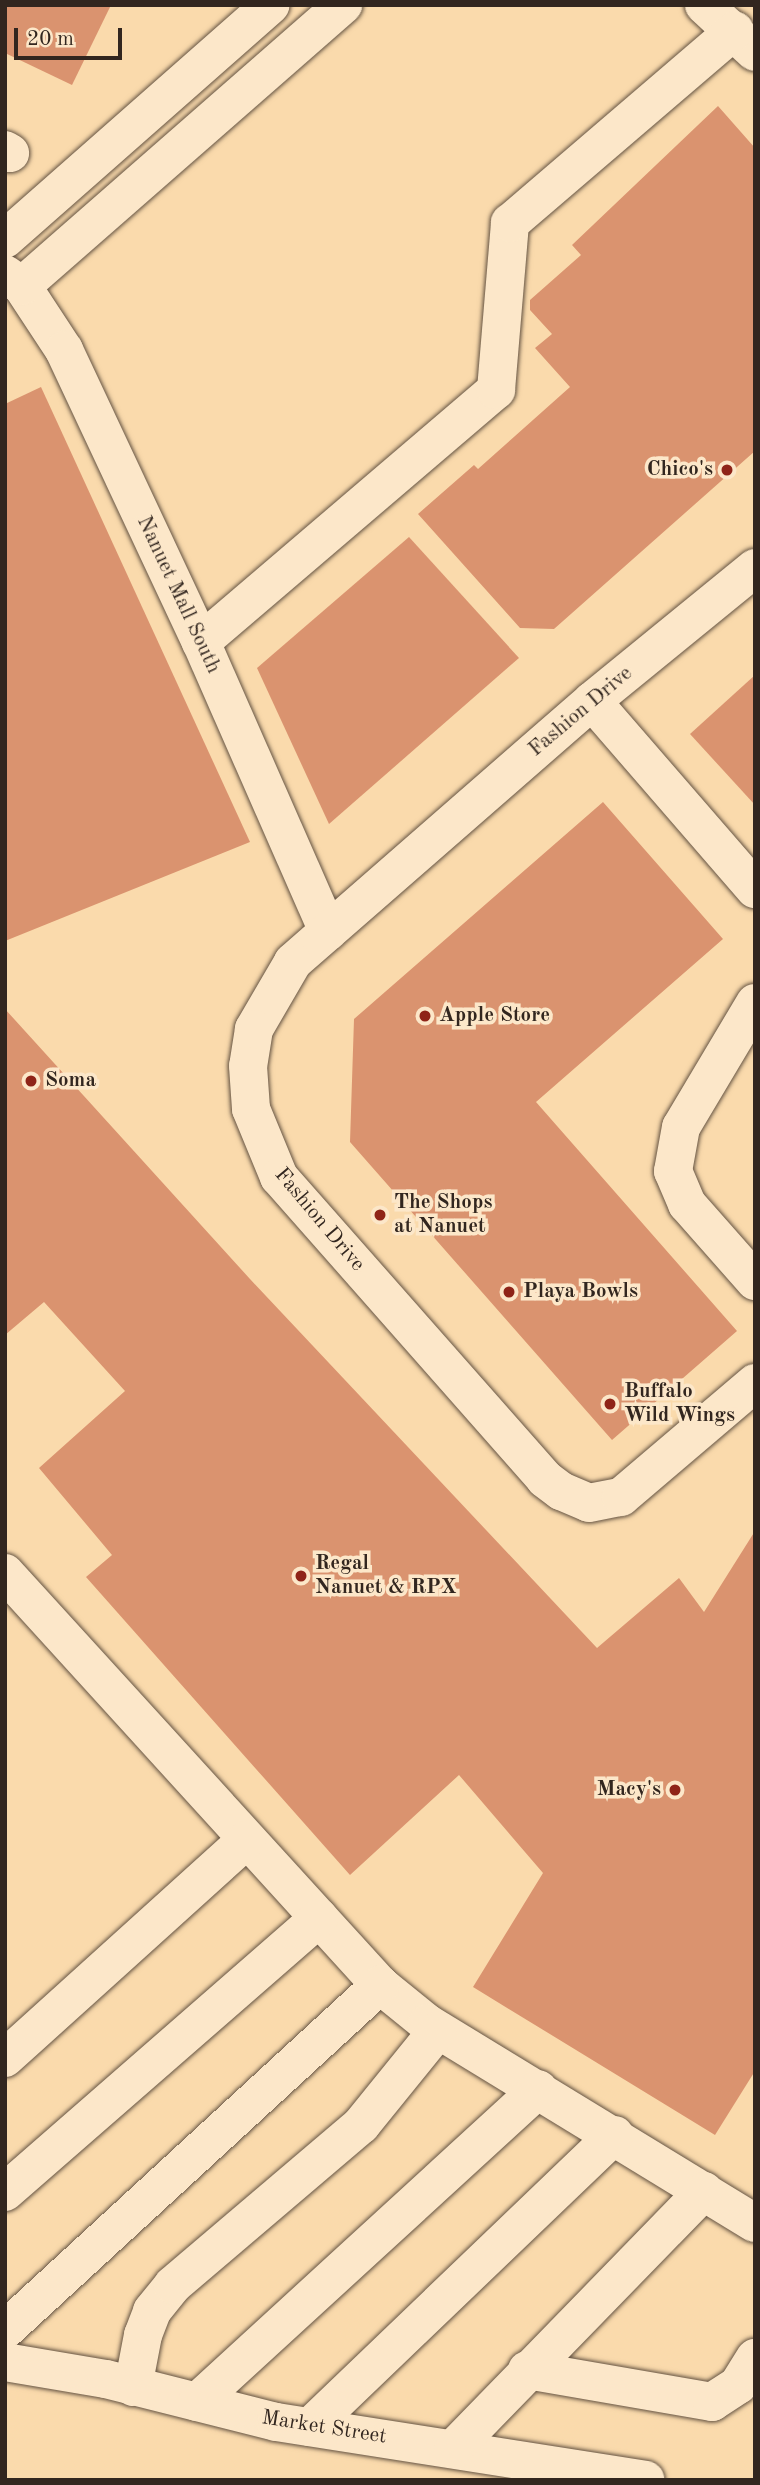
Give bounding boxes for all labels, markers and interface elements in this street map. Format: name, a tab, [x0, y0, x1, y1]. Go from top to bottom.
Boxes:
scale bar	[18, 14, 126, 58]
text: 20 m	[27, 29, 74, 50]
place label: Chico's	[647, 457, 713, 483]
marker: Chico's	[719, 462, 735, 478]
street label: Nanuet Mall South	[131, 512, 225, 678]
street label: Fashion Drive	[524, 661, 638, 763]
place label: Apple Store	[439, 1003, 550, 1029]
marker: Apple Store	[417, 1008, 433, 1024]
place label: Soma	[45, 1068, 96, 1094]
marker: Soma	[23, 1073, 39, 1089]
street label: Fashion Drive	[268, 1163, 370, 1277]
place label: The Shops at Nanuet	[394, 1190, 492, 1240]
marker: The Shops at Nanuet	[372, 1207, 388, 1223]
place label: Playa Bowls	[523, 1279, 638, 1305]
marker: Playa Bowls	[501, 1284, 517, 1300]
place label: Buffalo Wild Wings	[624, 1379, 735, 1429]
marker: Buffalo Wild Wings	[602, 1396, 618, 1412]
place label: Regal Nanuet & RPX	[315, 1551, 457, 1601]
marker: Regal Nanuet & RPX	[293, 1568, 309, 1584]
place label: Macy's	[597, 1777, 661, 1803]
marker: Macy's	[667, 1782, 683, 1798]
street label: Market Street	[260, 2406, 388, 2450]

